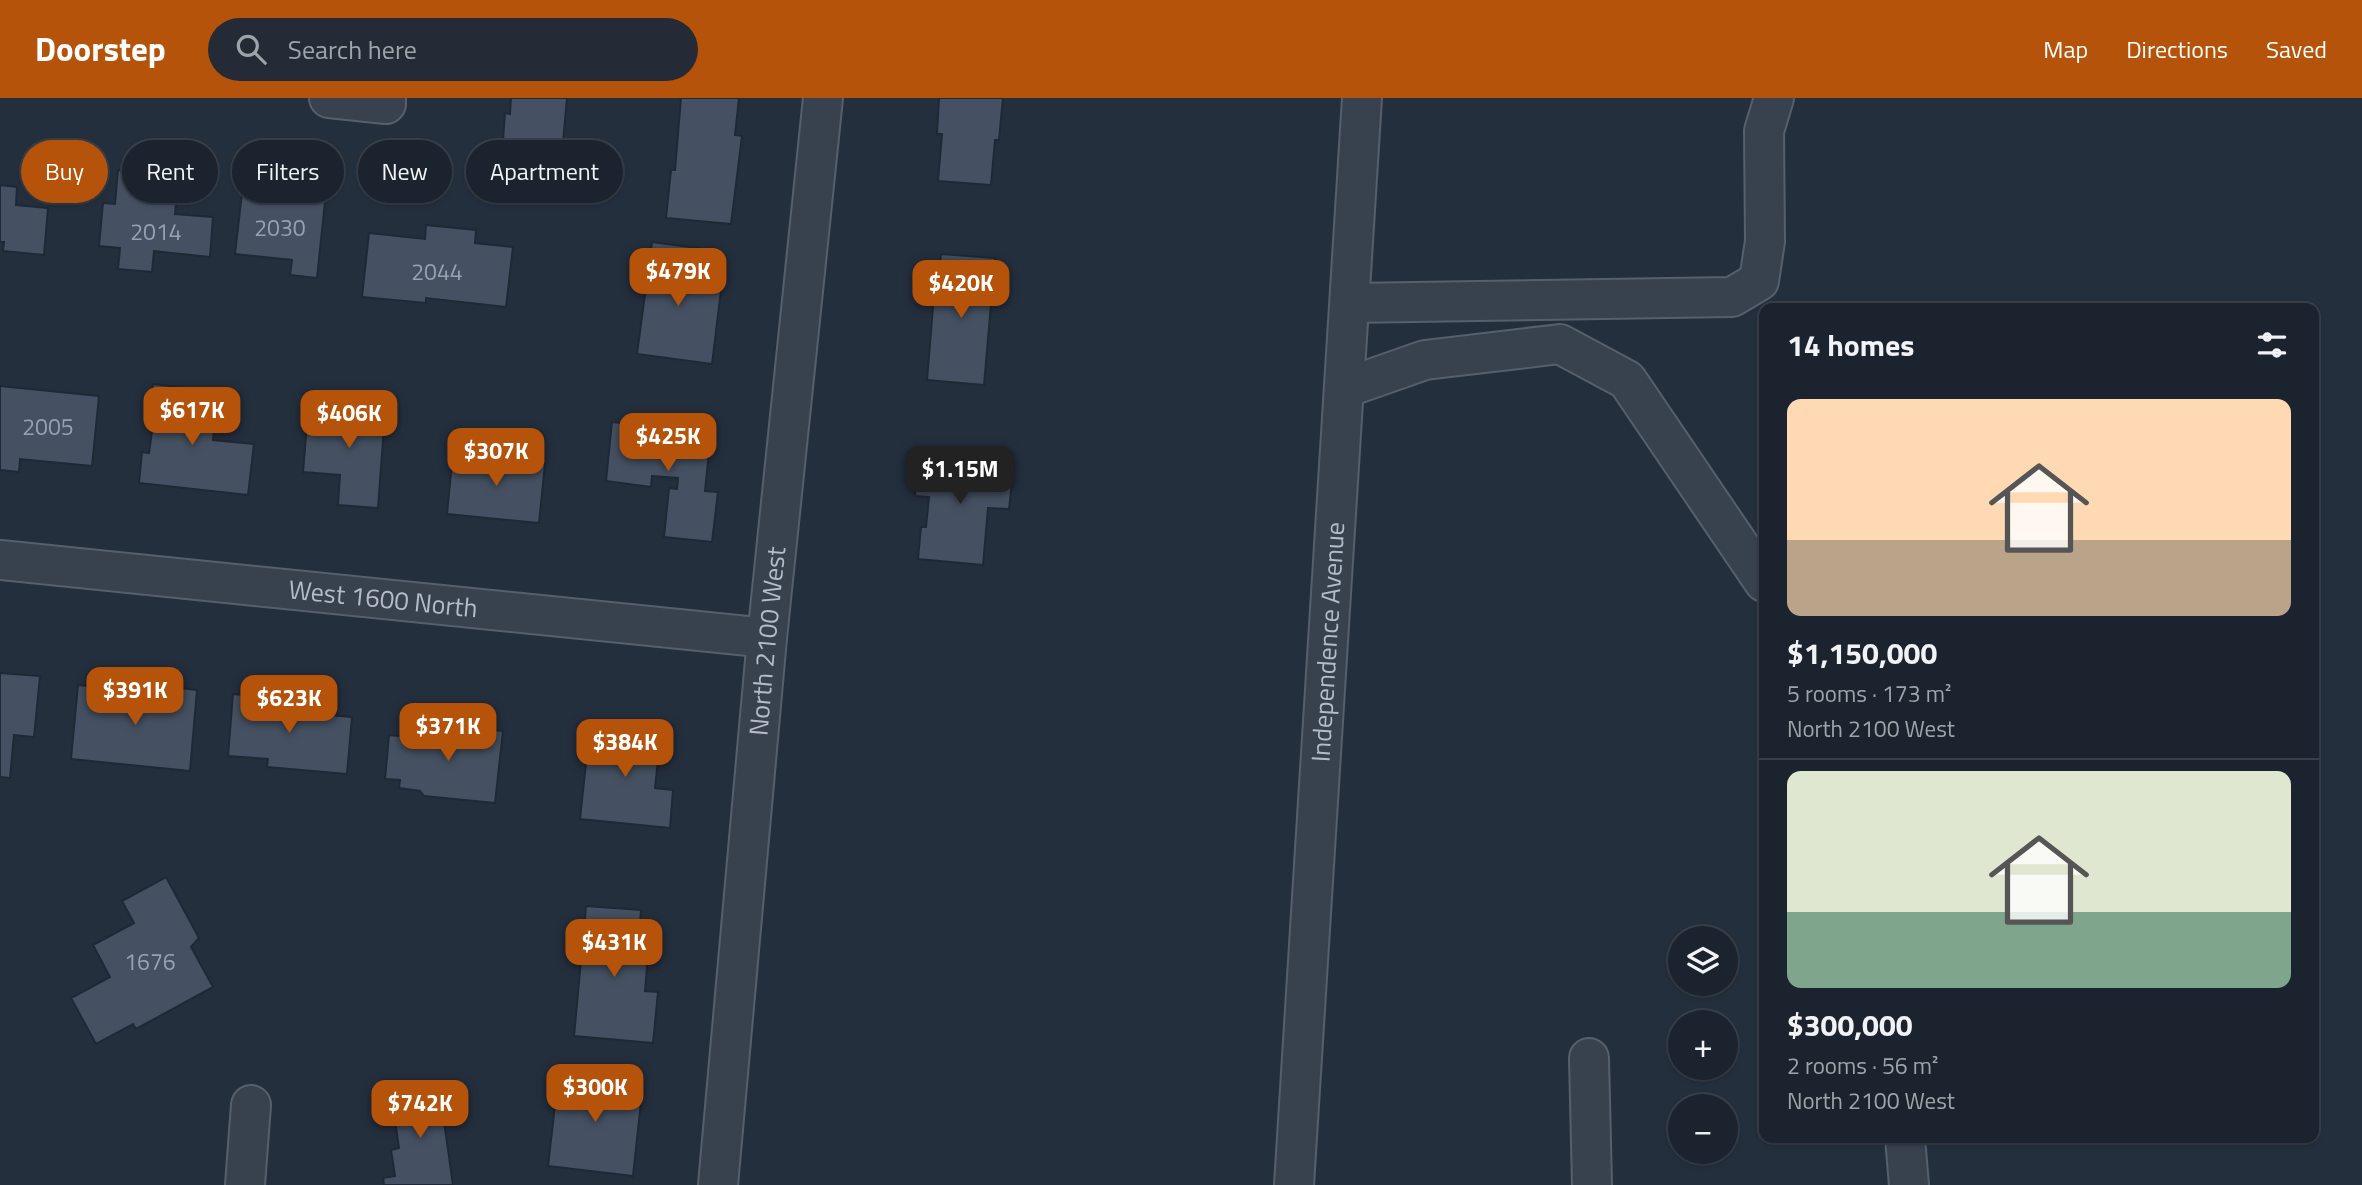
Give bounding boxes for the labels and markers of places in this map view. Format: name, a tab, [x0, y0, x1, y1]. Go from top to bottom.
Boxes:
pin: $479K	[629, 248, 727, 308]
pin: $420K	[912, 260, 1010, 320]
pin: $617K	[143, 388, 241, 447]
pin: $406K	[300, 390, 398, 450]
pin: $425K	[619, 414, 717, 473]
pin: $307K	[447, 428, 545, 488]
pin: $1.15M	[903, 446, 1017, 506]
pin: $391K	[86, 668, 184, 727]
pin: $623K	[240, 676, 338, 735]
pin: $371K	[399, 704, 497, 763]
pin: $384K	[576, 720, 674, 779]
pin: $431K	[565, 920, 663, 979]
pin: $300K	[546, 1065, 644, 1124]
pin: $742K	[371, 1080, 469, 1140]

